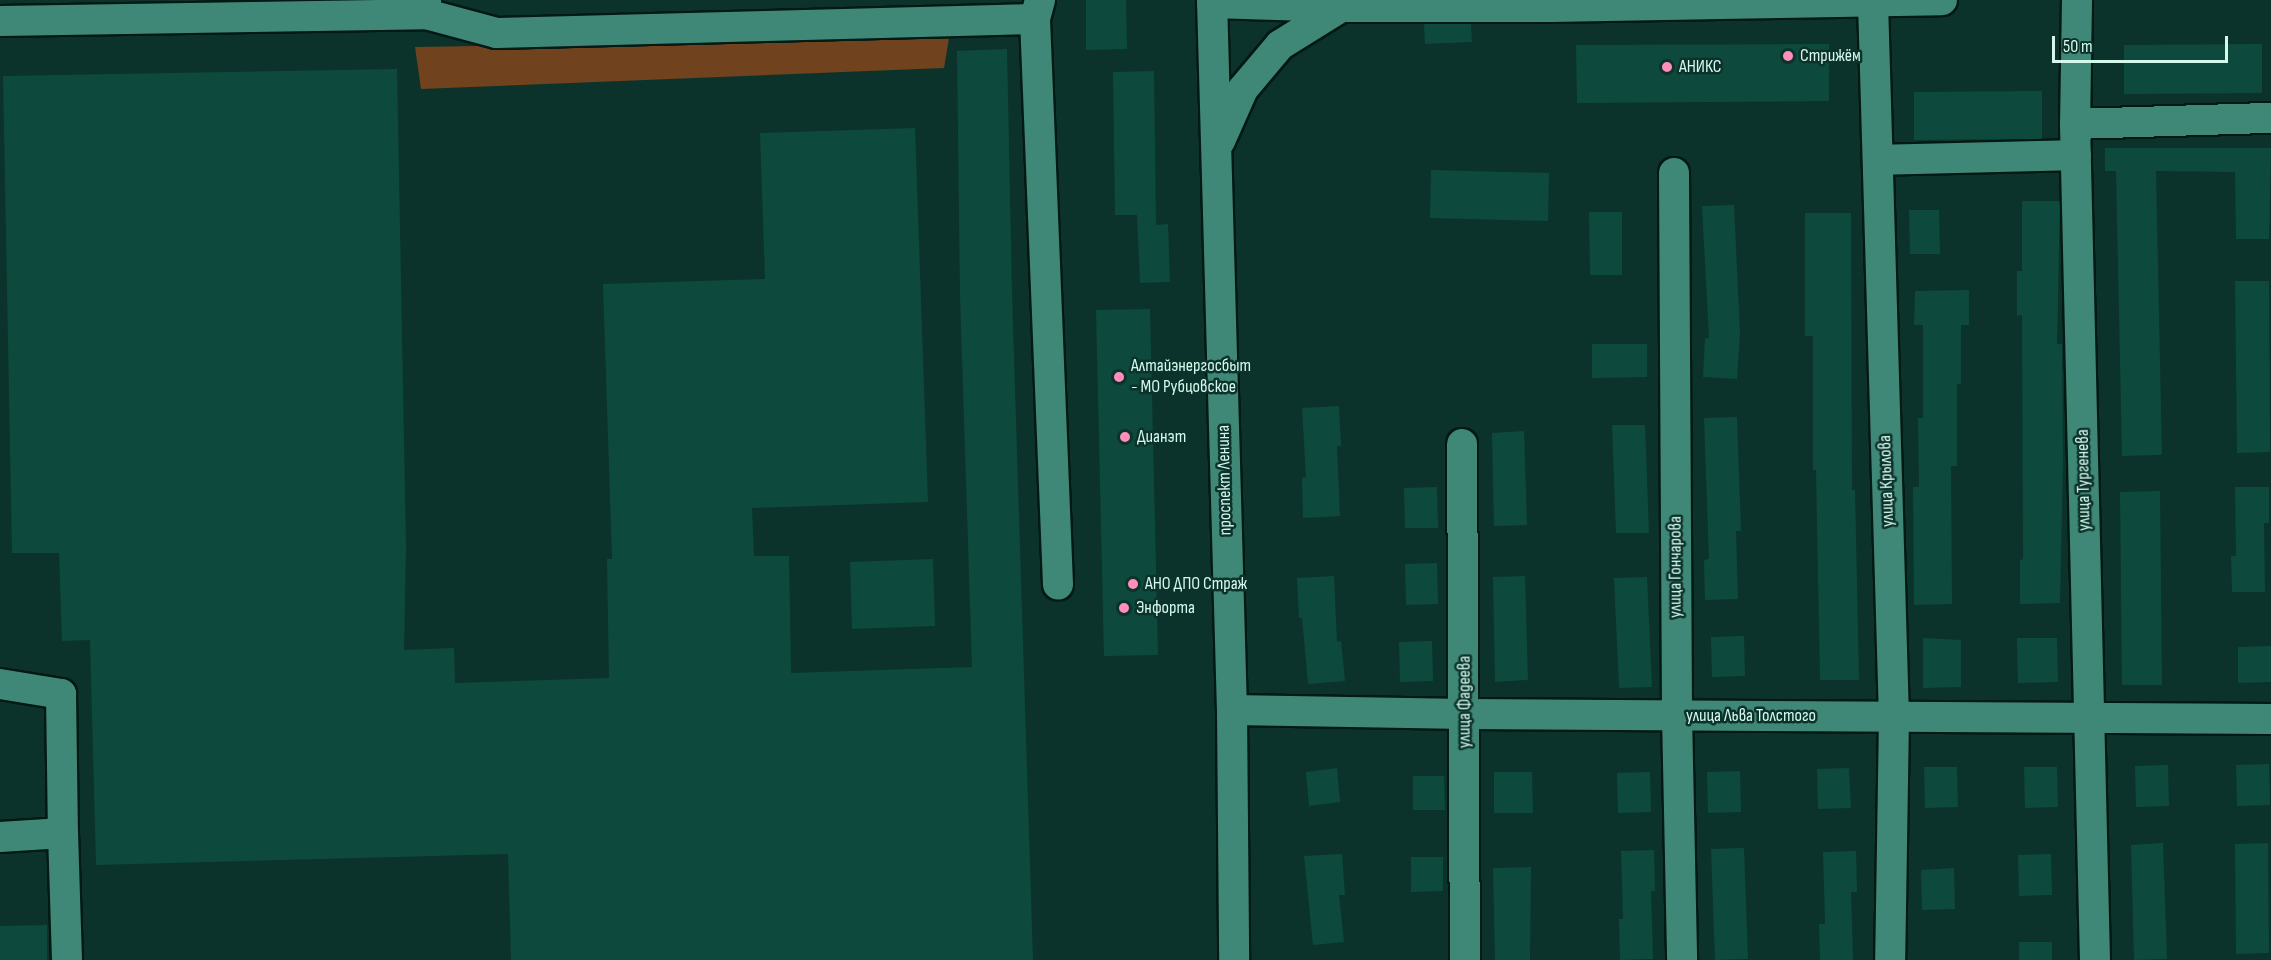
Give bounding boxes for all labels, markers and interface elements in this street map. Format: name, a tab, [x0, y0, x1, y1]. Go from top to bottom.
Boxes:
scale bar	[2055, 24, 2230, 62]
text: 50 m	[2063, 36, 2093, 57]
place label: Стрижём	[1800, 45, 1861, 67]
marker: Стрижём	[1781, 49, 1795, 63]
place label: АНИКС	[1679, 56, 1721, 78]
marker: АНИКС	[1660, 60, 1674, 74]
place label: Алтайэнергосбыт - МО Рубцовское	[1131, 356, 1251, 398]
marker: Алтайэнергосбыт - МО Рубцовское	[1112, 370, 1126, 384]
street label: проспект Ленина	[1213, 425, 1237, 535]
place label: Дианэт	[1137, 426, 1186, 448]
street label: улица Тургенева	[2072, 429, 2096, 531]
marker: Дианэт	[1118, 430, 1132, 444]
street label: улица Крылова	[1875, 435, 1899, 527]
street label: улица Гончарова	[1665, 516, 1687, 618]
place label: АНО ДПО Страж	[1145, 573, 1247, 595]
marker: АНО ДПО Страж	[1126, 577, 1140, 591]
place label: Энфорта	[1136, 597, 1195, 619]
marker: Энфорта	[1117, 601, 1131, 615]
street label: улица Фадеева	[1454, 656, 1476, 748]
street label: улица Льва Толстого	[1686, 705, 1816, 727]

